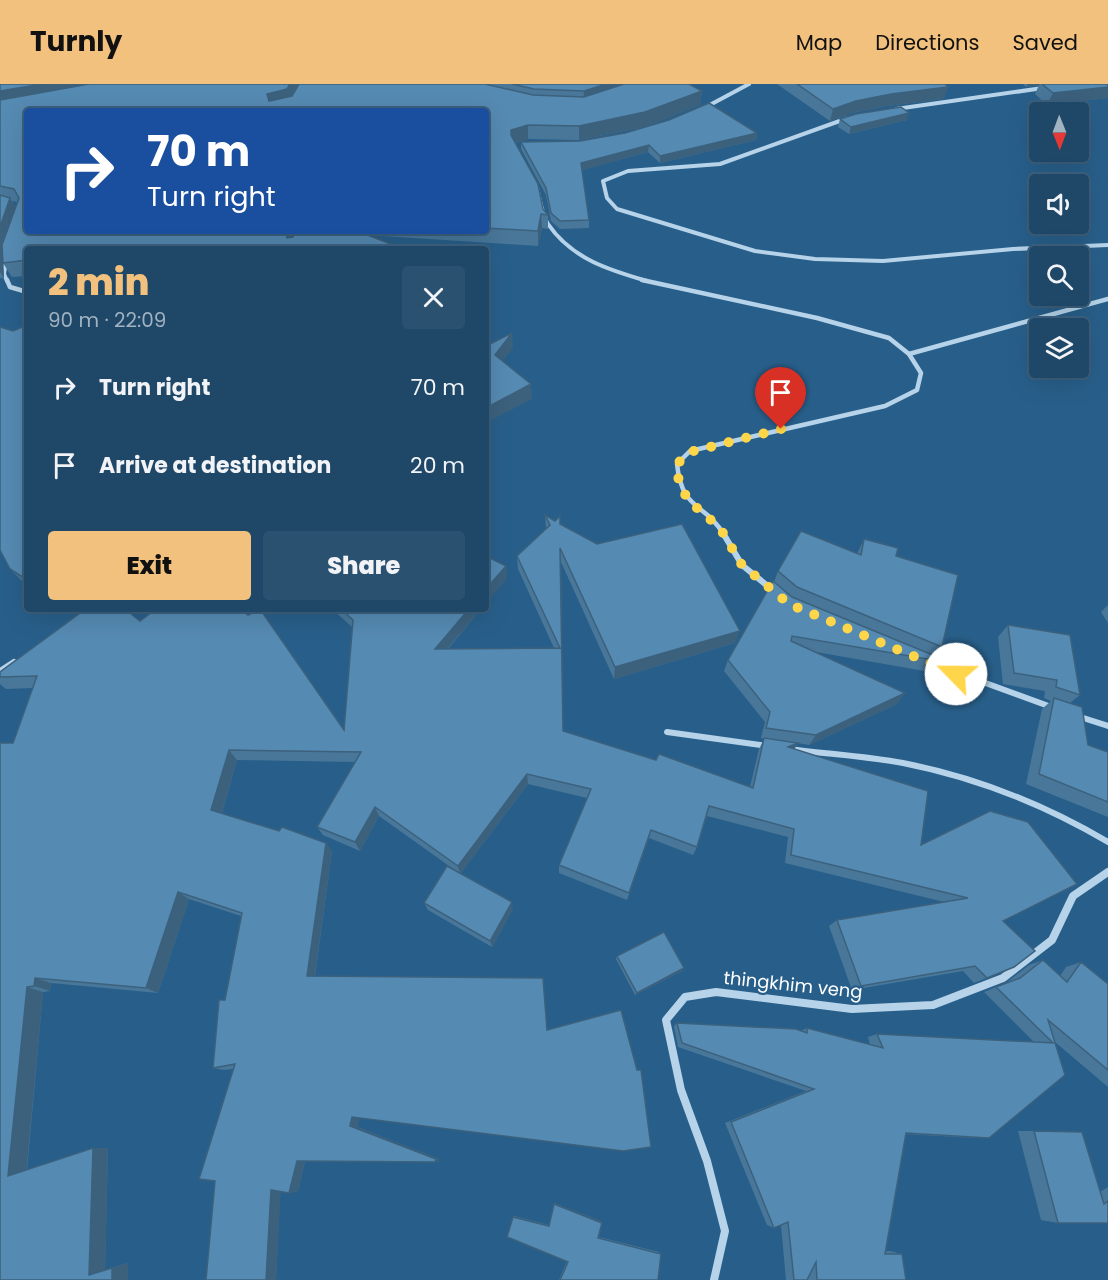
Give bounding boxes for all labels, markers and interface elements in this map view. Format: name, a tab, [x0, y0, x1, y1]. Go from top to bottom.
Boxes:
text: Turnly	[30, 22, 122, 61]
text: Map	[796, 28, 842, 57]
text: Directions	[875, 28, 979, 57]
text: Saved	[1012, 28, 1078, 57]
north arrow	[1029, 102, 1089, 162]
map controls	[1029, 102, 1089, 378]
text: 70 m	[147, 122, 250, 181]
icon: right	[48, 132, 126, 210]
button: sound	[1029, 174, 1089, 234]
text: Turn right	[147, 178, 276, 215]
button: search	[1029, 246, 1089, 306]
text: 2 min	[48, 257, 150, 308]
button: close	[402, 266, 465, 329]
text: 90 m · 22:09	[48, 306, 166, 334]
button: layers	[1029, 318, 1089, 378]
pin	[755, 367, 806, 429]
icon: right	[48, 371, 81, 404]
text: Turn right	[99, 372, 210, 403]
text: 70 m	[411, 372, 465, 403]
icon: arrive	[764, 376, 797, 409]
icon: arrive	[48, 449, 81, 482]
text: Arrive at destination	[99, 450, 331, 481]
text: 20 m	[410, 450, 465, 481]
button: Exit	[48, 531, 251, 600]
button: Share	[263, 531, 465, 600]
position arrow	[924, 642, 988, 706]
street label: thingkhim veng	[722, 965, 864, 1004]

